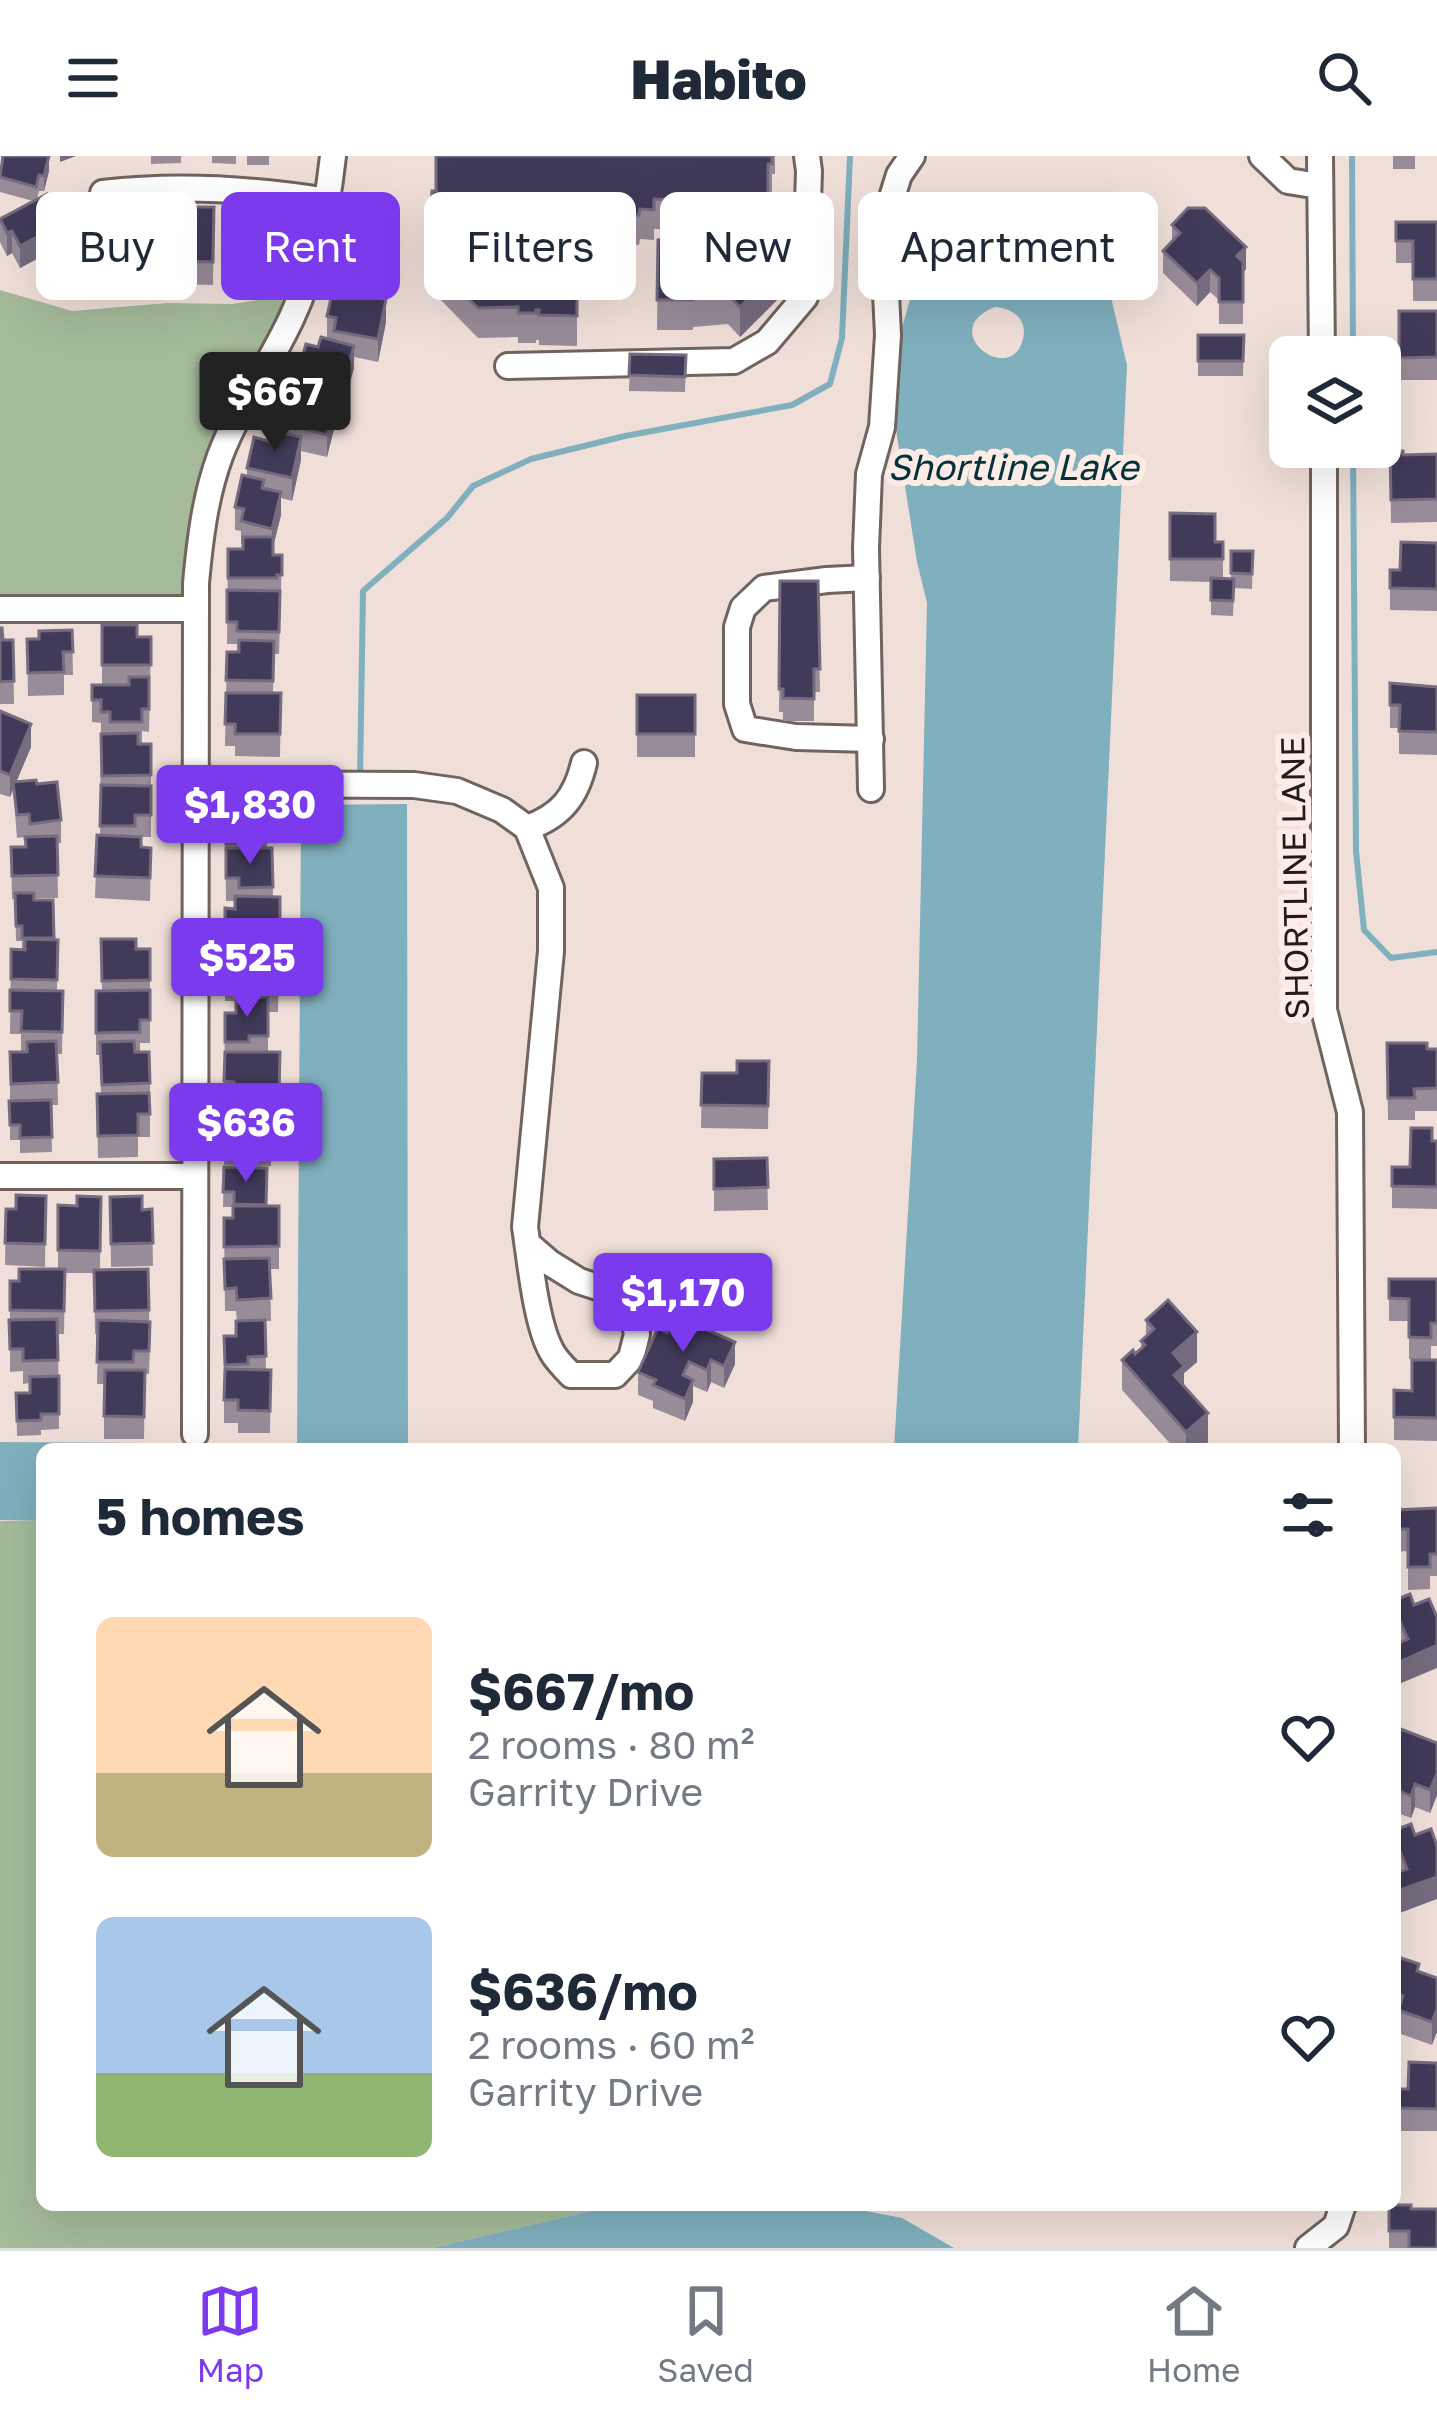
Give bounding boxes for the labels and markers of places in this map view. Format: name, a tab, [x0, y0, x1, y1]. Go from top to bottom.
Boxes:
pin: $667	[204, 352, 346, 454]
pin: $1,830	[152, 765, 348, 867]
pin: $525	[176, 918, 318, 1020]
pin: $636	[175, 1083, 317, 1185]
pin: $1,170	[585, 1253, 781, 1355]

